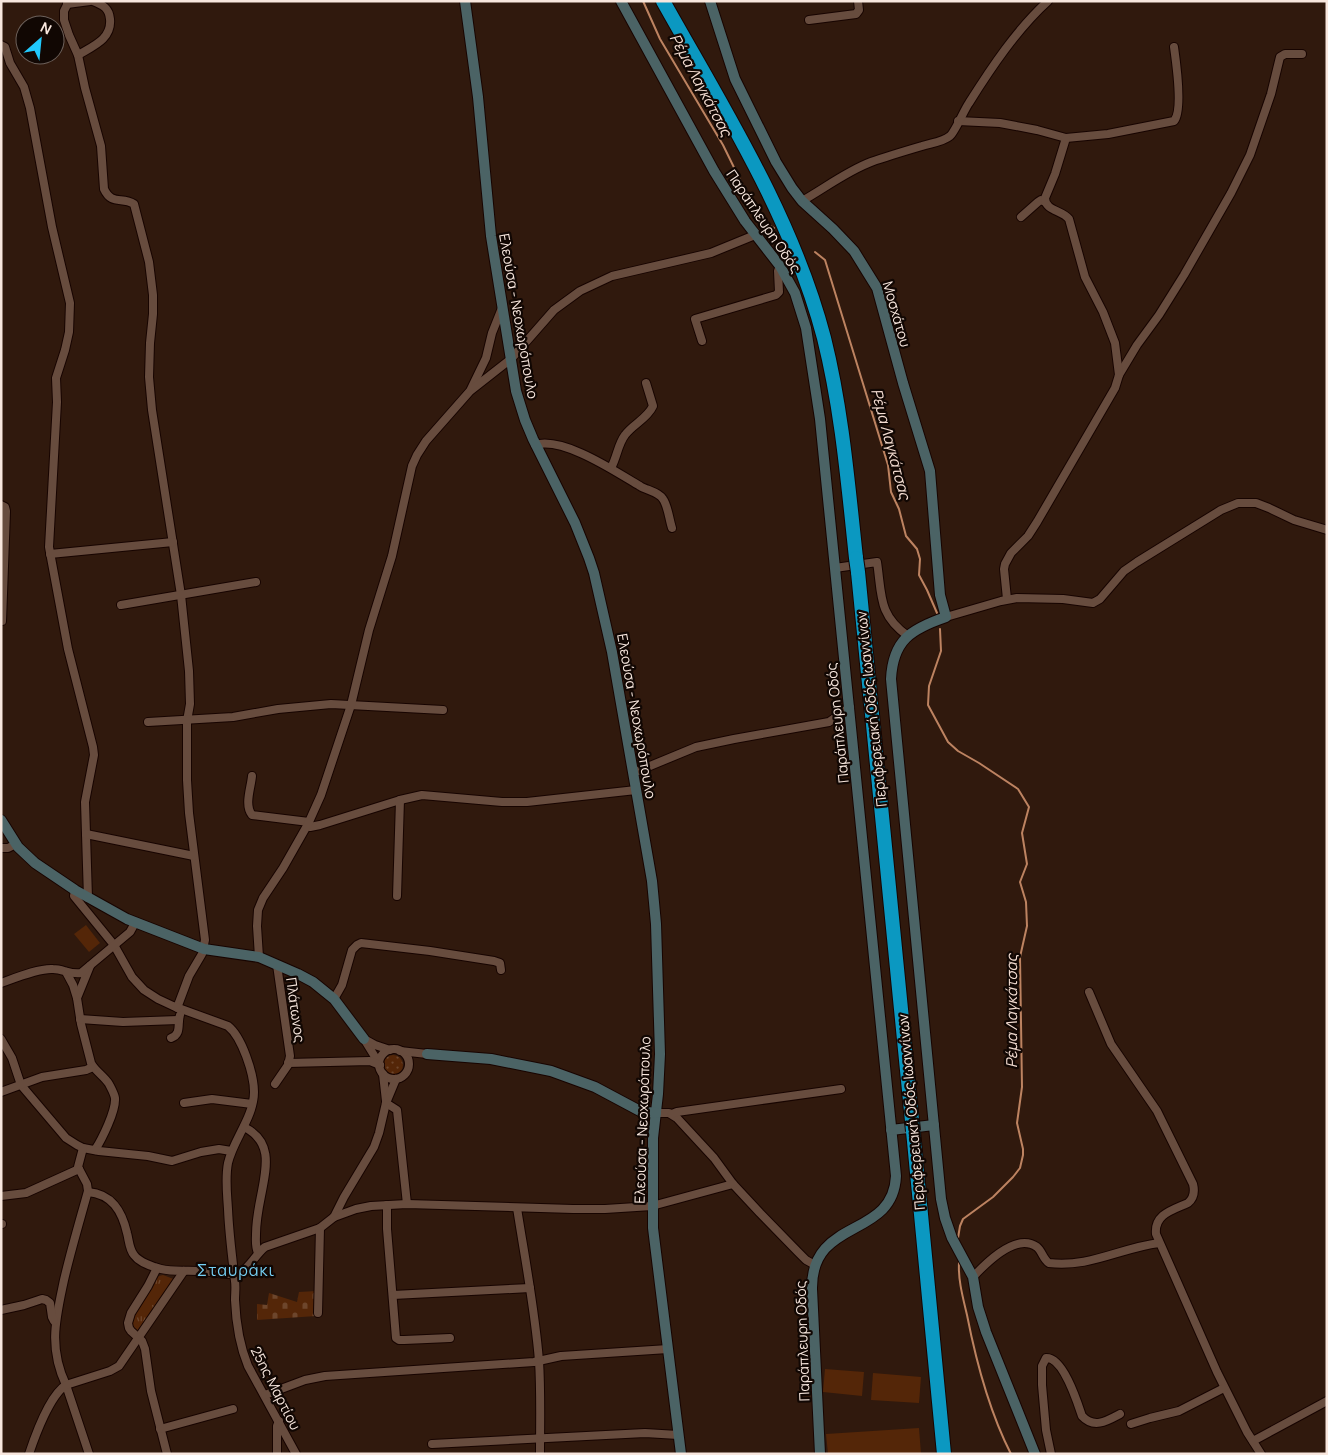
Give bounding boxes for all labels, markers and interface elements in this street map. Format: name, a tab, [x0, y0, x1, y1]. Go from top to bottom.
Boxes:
north arrow	[15, 15, 65, 65]
text: N	[37, 17, 55, 39]
water label: Ρέμα Λαγκάτσας	[665, 30, 738, 142]
street label: Παράπλευρη Οδός	[722, 166, 806, 277]
street label: Ελεούσα - Νεοχωρόπουλο	[495, 232, 543, 400]
street label: Μοσχάτου	[879, 279, 915, 349]
water label: Ρέμα Λαγκάτσας	[866, 386, 916, 503]
street label: Περιφερειακή Οδός Ιωαννίνων	[851, 610, 891, 808]
street label: Ελεούσα - Νεοχωρόπουλο	[613, 632, 661, 800]
street label: Παράπλευρη Οδός	[821, 662, 853, 784]
water label: Ρέμα Λαγκάτσας	[1001, 952, 1022, 1068]
street label: Πλάτωνος	[282, 976, 310, 1044]
street label: Περιφερειακή Οδός Ιωαννίνων	[893, 1013, 929, 1211]
street label: Ελεούσα - Νεοχωρόπουλο	[630, 1036, 654, 1204]
district label: Σταυράκι	[197, 1259, 275, 1281]
street label: Παράπλευρη Οδός	[790, 1280, 814, 1402]
street label: 25ης Μαρτίου	[247, 1343, 305, 1433]

